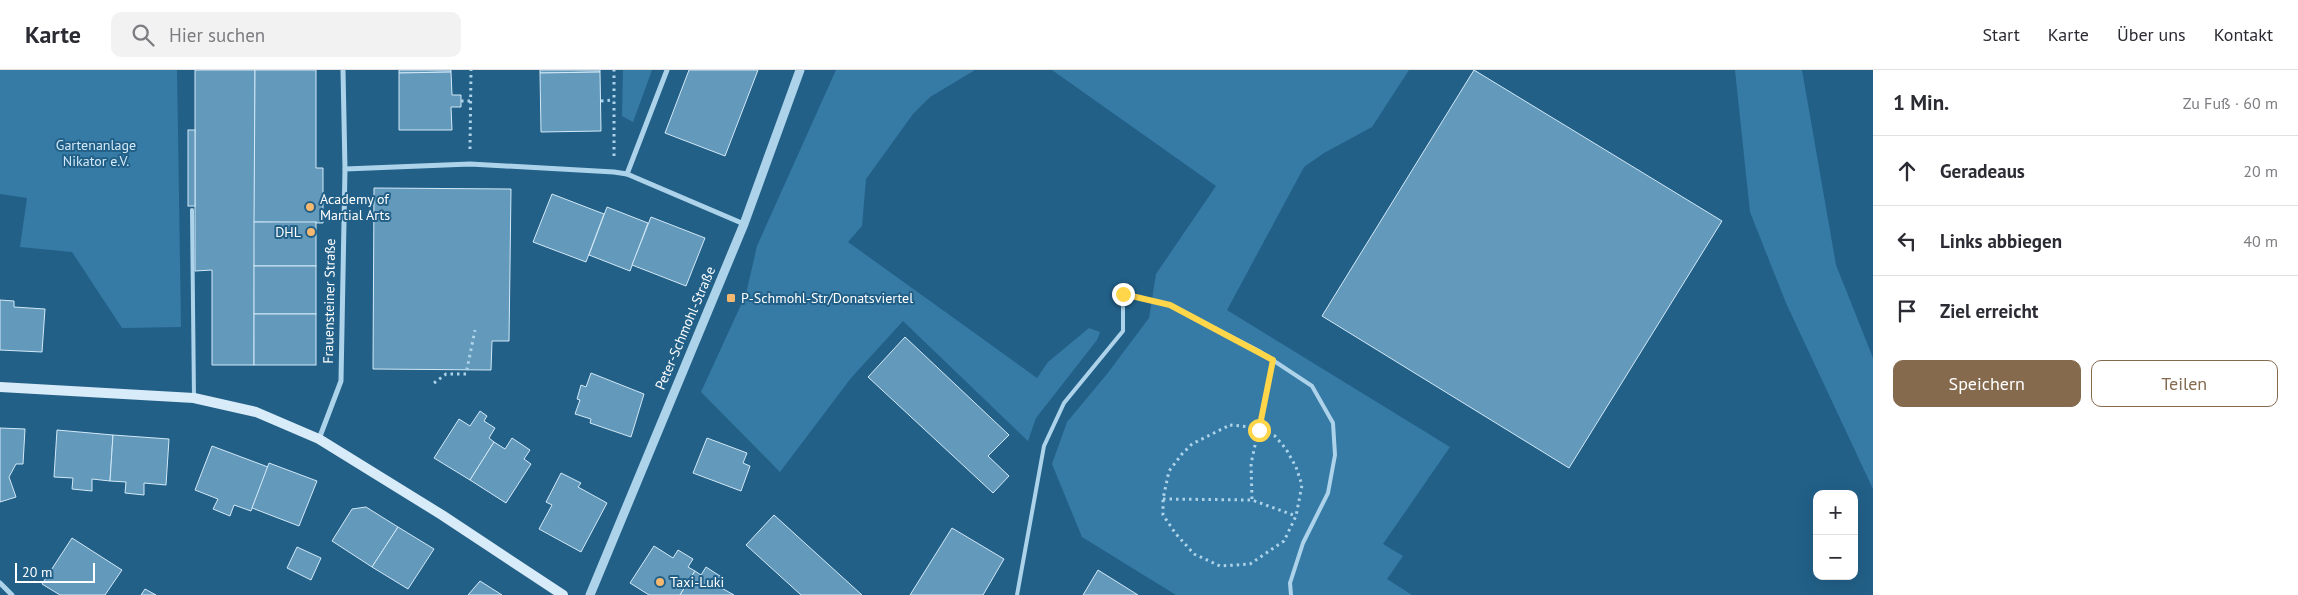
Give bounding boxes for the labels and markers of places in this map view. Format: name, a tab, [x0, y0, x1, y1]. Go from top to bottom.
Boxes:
place label: Academy of Martial Arts	[320, 190, 390, 224]
marker: Academy of Martial Arts	[304, 201, 316, 213]
place label: DHL	[275, 223, 301, 241]
marker: DHL	[305, 226, 317, 238]
place label: P-Schmohl-Str/Donatsviertel	[741, 289, 913, 307]
marker: P-Schmohl-Str/Donatsviertel	[725, 292, 737, 304]
place label: Taxi-Luki	[670, 573, 724, 591]
marker: Taxi-Luki	[654, 576, 666, 588]

